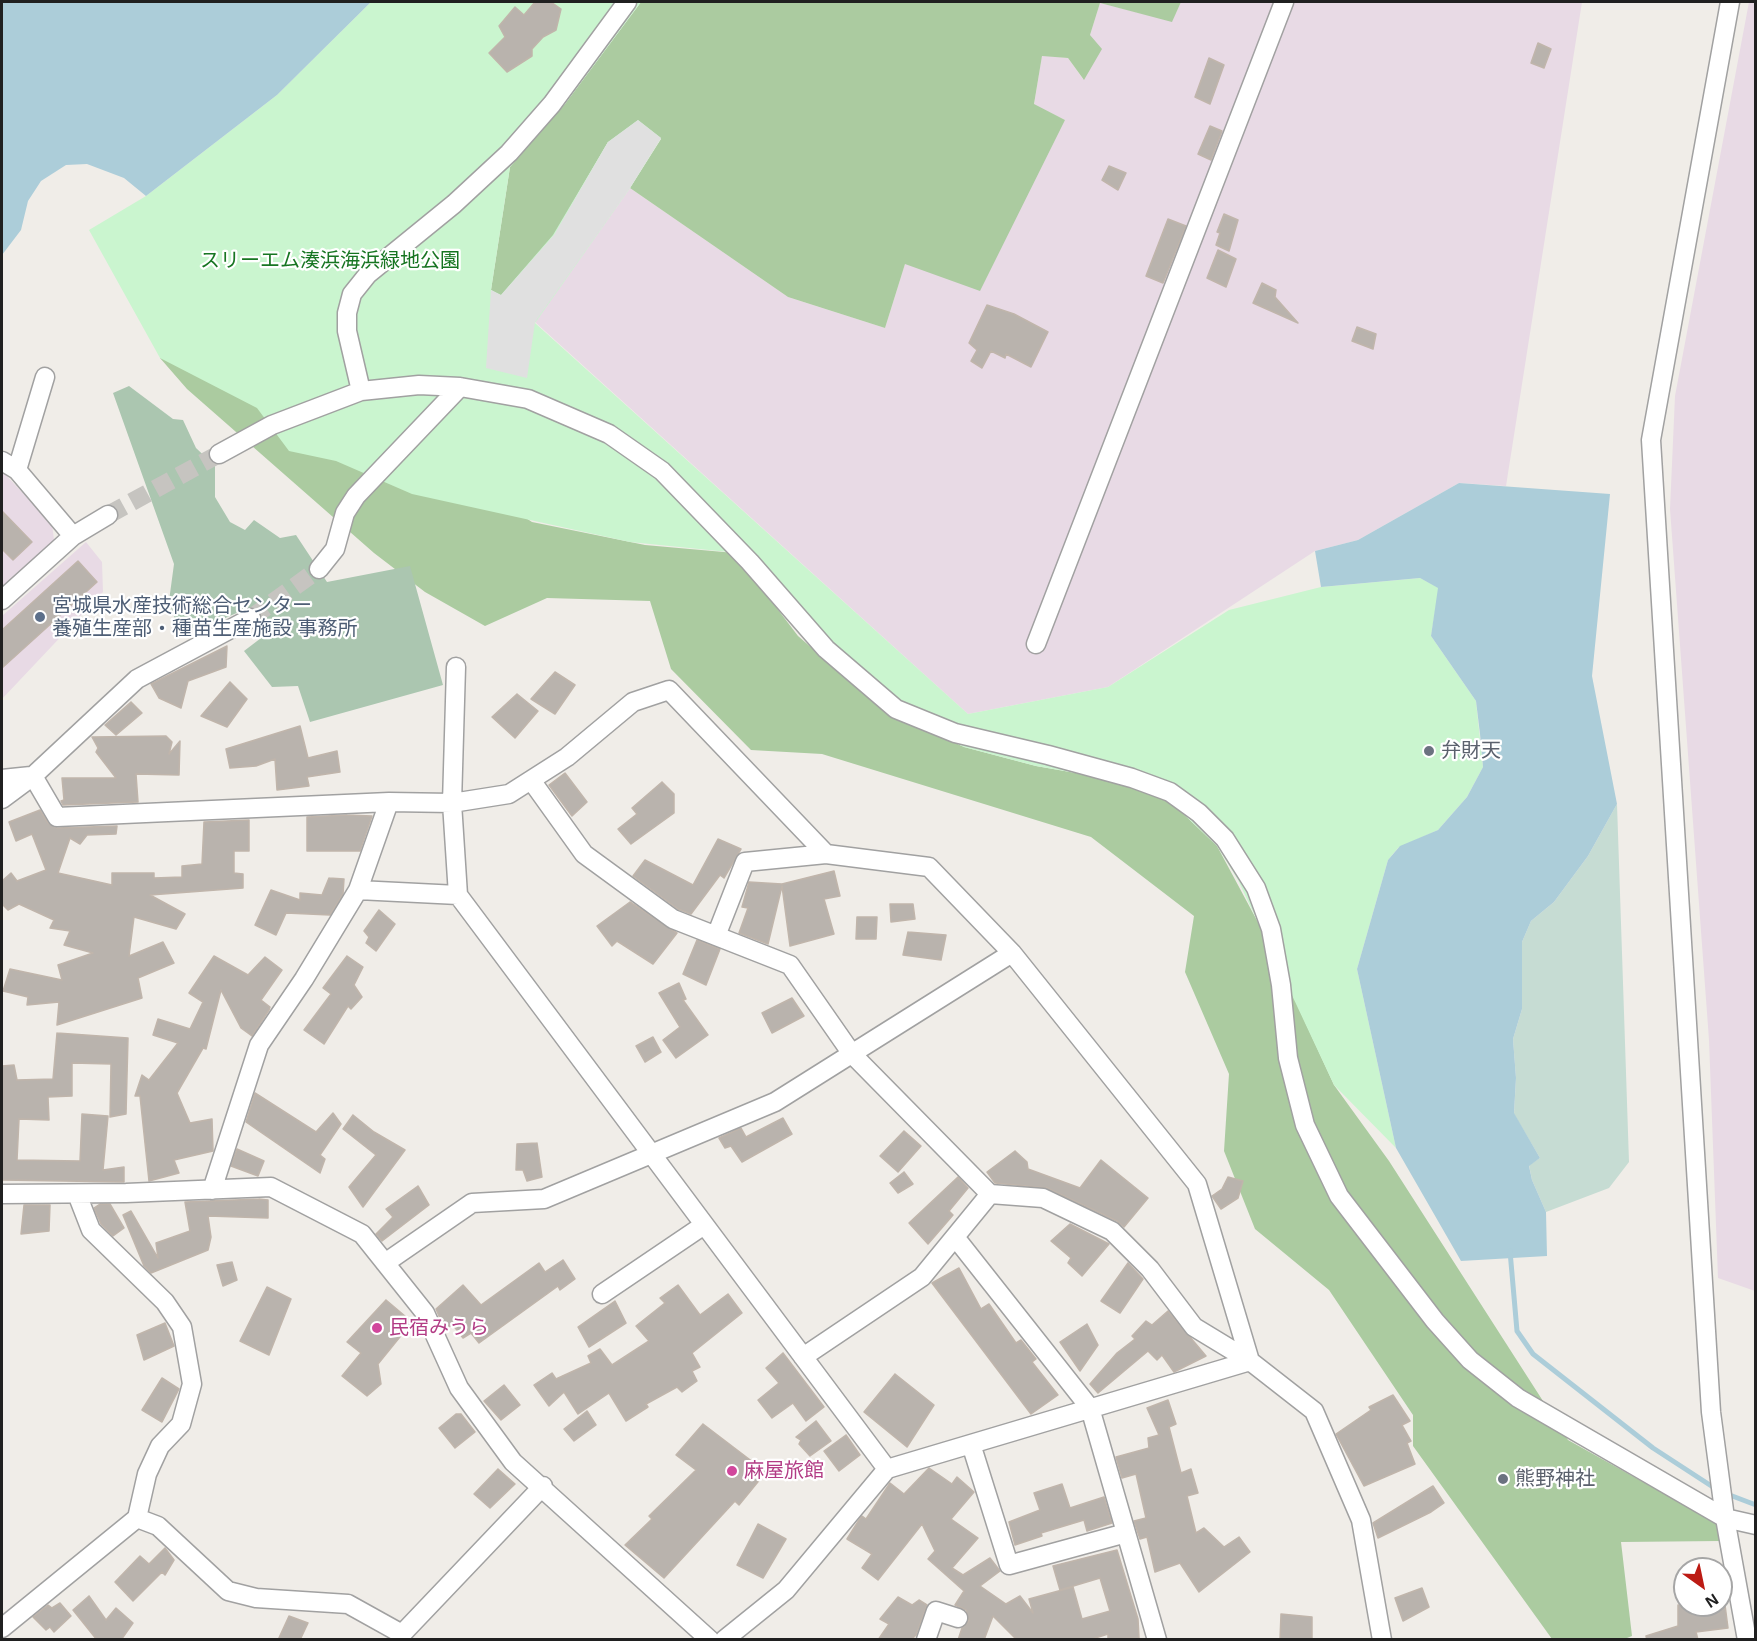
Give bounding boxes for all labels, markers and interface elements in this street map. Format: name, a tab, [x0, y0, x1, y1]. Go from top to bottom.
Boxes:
park label: スリーエム湊浜海浜緑地公園	[200, 249, 460, 273]
place label: 宮城県水産技術総合センター 養殖生産部・種苗生産施設 事務所	[52, 594, 358, 641]
marker: 宮城県水産技術総合センター 養殖生産部・種苗生産施設 事務所	[33, 610, 47, 624]
place label: 弁財天	[1441, 739, 1501, 763]
marker: 弁財天	[1422, 744, 1436, 758]
place label: 民宿みうら	[389, 1316, 489, 1340]
marker: 民宿みうら	[370, 1321, 384, 1335]
place label: 麻屋旅館	[744, 1459, 824, 1483]
marker: 麻屋旅館	[725, 1464, 739, 1478]
place label: 熊野神社	[1515, 1467, 1595, 1491]
marker: 熊野神社	[1496, 1472, 1510, 1486]
north arrow	[1673, 1557, 1733, 1617]
text: N	[1703, 1591, 1721, 1611]

